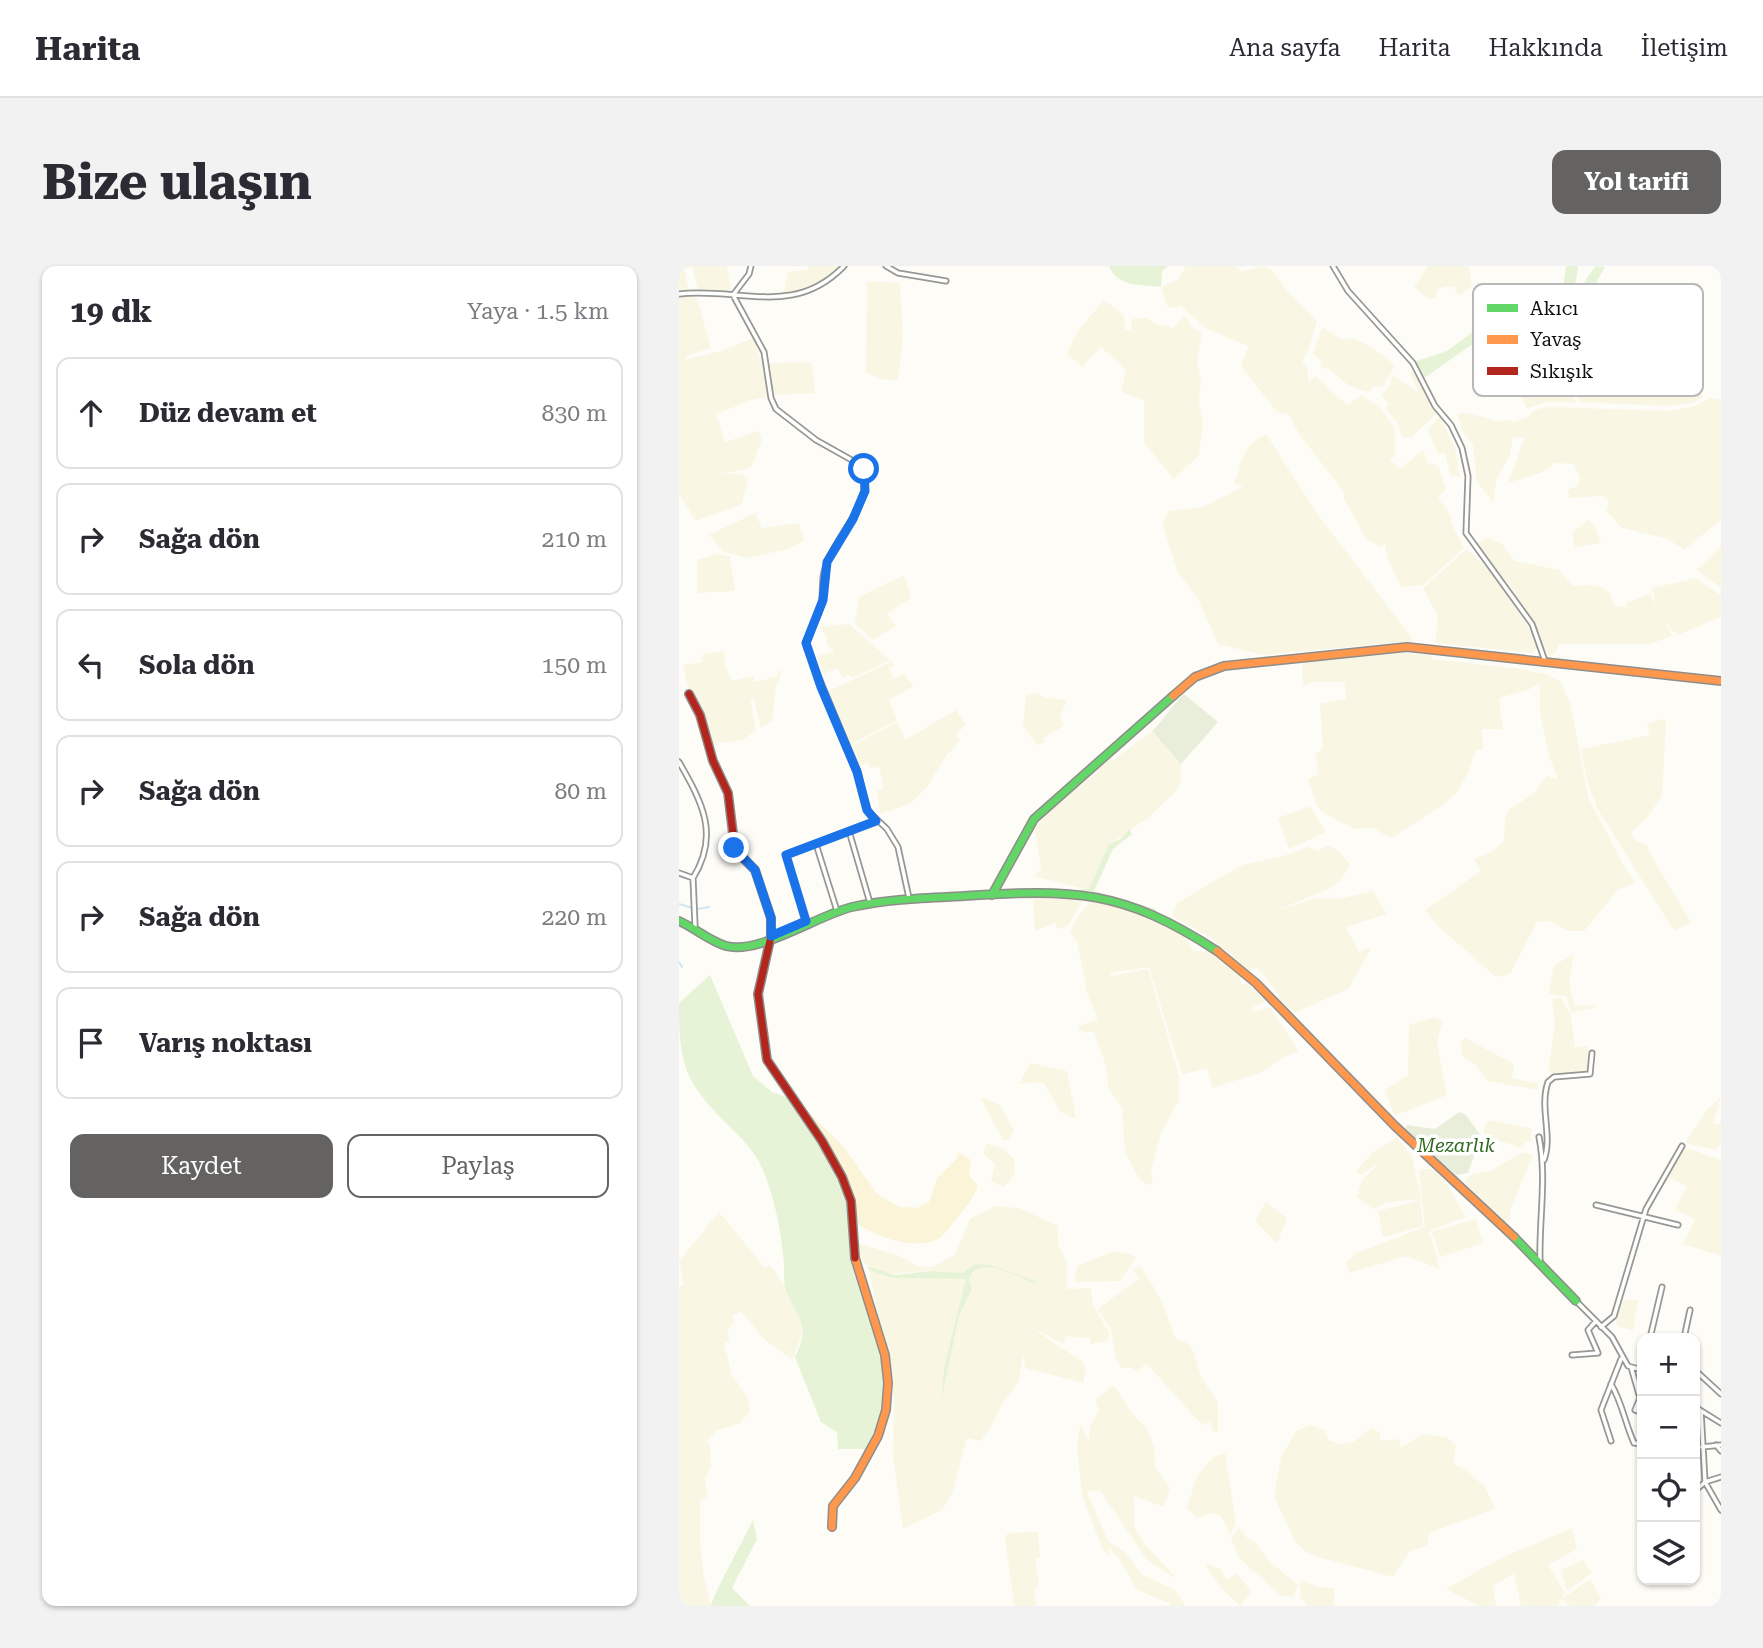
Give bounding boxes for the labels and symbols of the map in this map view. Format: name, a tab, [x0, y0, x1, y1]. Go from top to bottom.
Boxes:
legend	[1473, 284, 1703, 396]
text: Akıcı	[1530, 297, 1578, 320]
text: Yavaş	[1530, 328, 1581, 351]
text: Sıkışık	[1530, 360, 1593, 383]
route start	[848, 453, 879, 484]
route end	[718, 832, 749, 863]
park label: Mezarlık	[1416, 1134, 1495, 1157]

